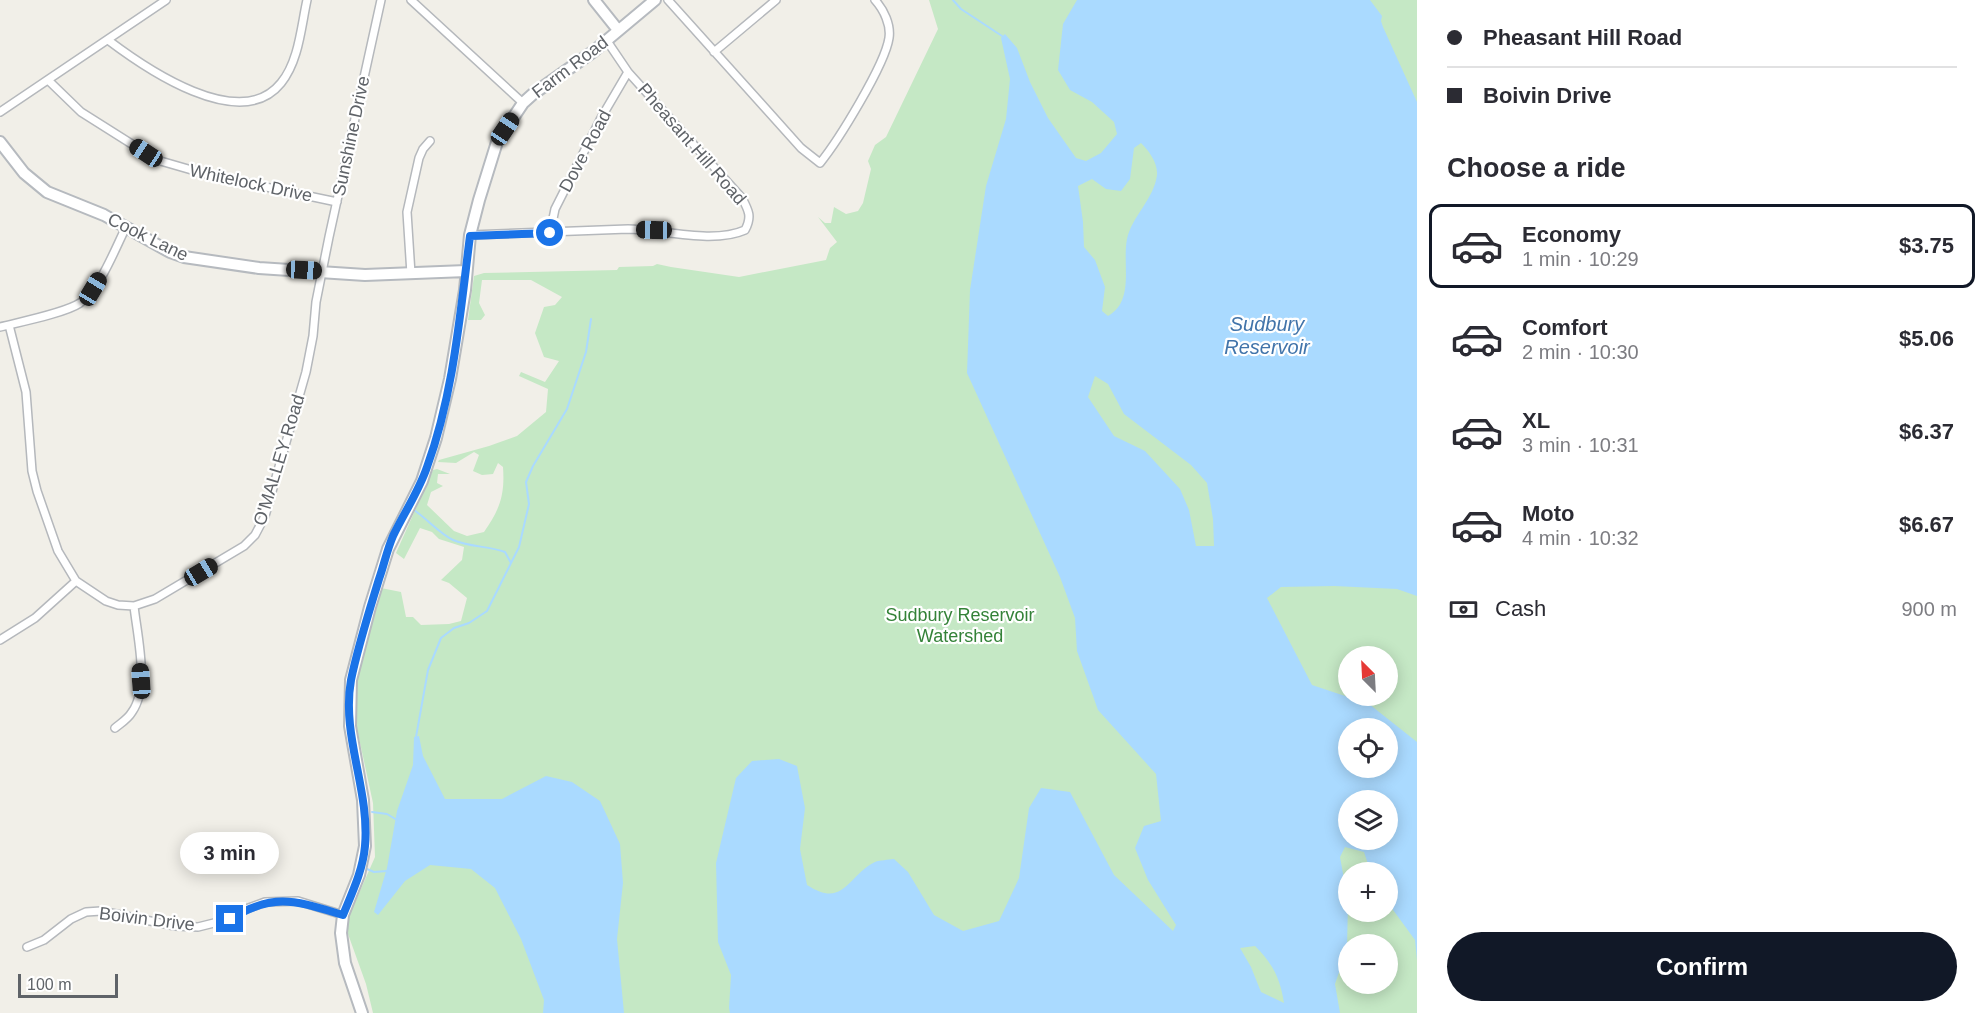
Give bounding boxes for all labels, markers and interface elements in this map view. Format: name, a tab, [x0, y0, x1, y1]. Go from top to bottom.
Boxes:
text: Pheasant Hill Road	[1483, 25, 1682, 50]
street label: Farm Road	[528, 32, 612, 102]
street label: Sunshine Drive	[329, 74, 373, 198]
street label: Pheasant Hill Road	[634, 79, 750, 209]
text: Boivin Drive	[1483, 83, 1611, 108]
street label: Dove Road	[555, 107, 615, 195]
car	[487, 109, 523, 149]
car	[126, 136, 166, 170]
text: Choose a ride	[1447, 153, 1626, 183]
street label: Whitelock Drive	[188, 160, 314, 206]
street label: Cook Lane	[104, 209, 192, 265]
route start	[536, 219, 563, 246]
icon: car	[1450, 219, 1504, 273]
car	[636, 221, 672, 239]
text: Economy	[1522, 222, 1621, 247]
text: $3.75	[1899, 233, 1954, 258]
text: 1 min · 10:29	[1522, 248, 1639, 270]
car	[286, 260, 322, 280]
car	[76, 269, 110, 309]
icon: car	[1450, 312, 1504, 366]
water label: Sudbury Reservoir	[1224, 313, 1311, 358]
text: Comfort	[1522, 315, 1608, 340]
text: $5.06	[1899, 326, 1954, 351]
text: 2 min · 10:30	[1522, 341, 1639, 363]
street label: O'MALLEY Road	[250, 392, 308, 528]
icon: car	[1450, 405, 1504, 459]
text: XL	[1522, 408, 1550, 433]
text: $6.37	[1899, 419, 1954, 444]
text: 3 min · 10:31	[1522, 434, 1639, 456]
icon: car	[1450, 498, 1504, 552]
text: Moto	[1522, 501, 1575, 526]
text: $6.67	[1899, 512, 1954, 537]
text: 4 min · 10:32	[1522, 527, 1639, 549]
car	[181, 555, 221, 589]
icon: cash	[1447, 593, 1480, 626]
text: Cash	[1495, 596, 1546, 621]
text: 900 m	[1901, 598, 1957, 620]
park label: Sudbury Reservoir Watershed	[885, 605, 1035, 646]
north arrow	[1338, 646, 1398, 706]
map controls	[1338, 646, 1398, 994]
car	[131, 662, 151, 700]
button: locate	[1338, 718, 1398, 778]
button: layers	[1338, 790, 1398, 850]
callout: 3 min	[180, 832, 280, 874]
text: 3 min	[203, 842, 256, 864]
button: +	[1338, 862, 1398, 922]
street label: Boivin Drive	[98, 903, 196, 935]
route end	[216, 905, 243, 932]
button: Confirm	[1447, 932, 1957, 1001]
button: −	[1338, 934, 1398, 994]
scale bar	[18, 971, 118, 998]
text: 100 m	[27, 976, 71, 993]

